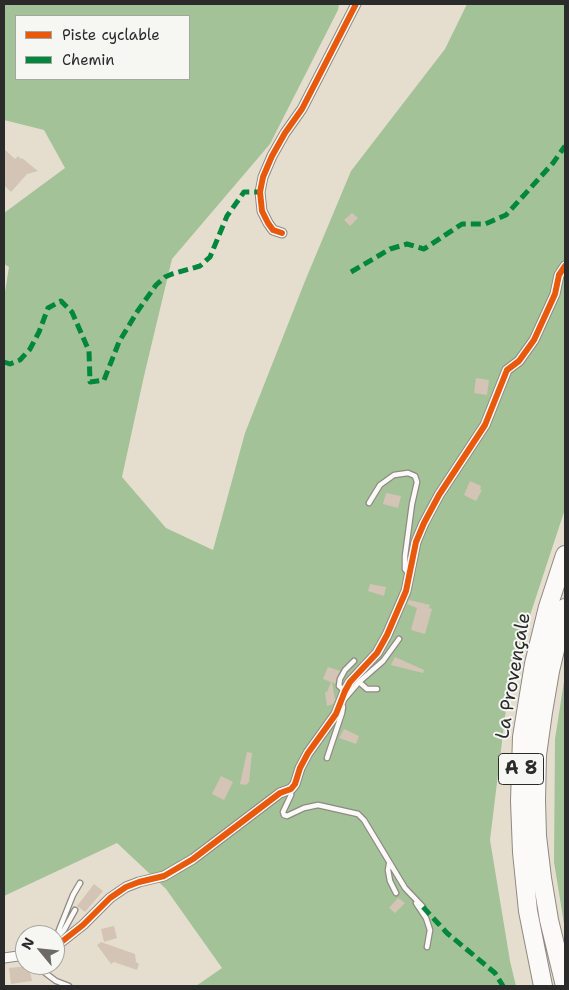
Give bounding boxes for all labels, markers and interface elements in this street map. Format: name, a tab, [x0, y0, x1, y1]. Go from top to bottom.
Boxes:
legend	[15, 15, 190, 80]
text: Piste cyclable	[62, 25, 160, 45]
text: Chemin	[62, 50, 115, 70]
street label: La Provençale	[492, 611, 536, 741]
road number: A 8	[498, 754, 544, 784]
north arrow	[15, 925, 65, 975]
text: N	[17, 934, 38, 953]

